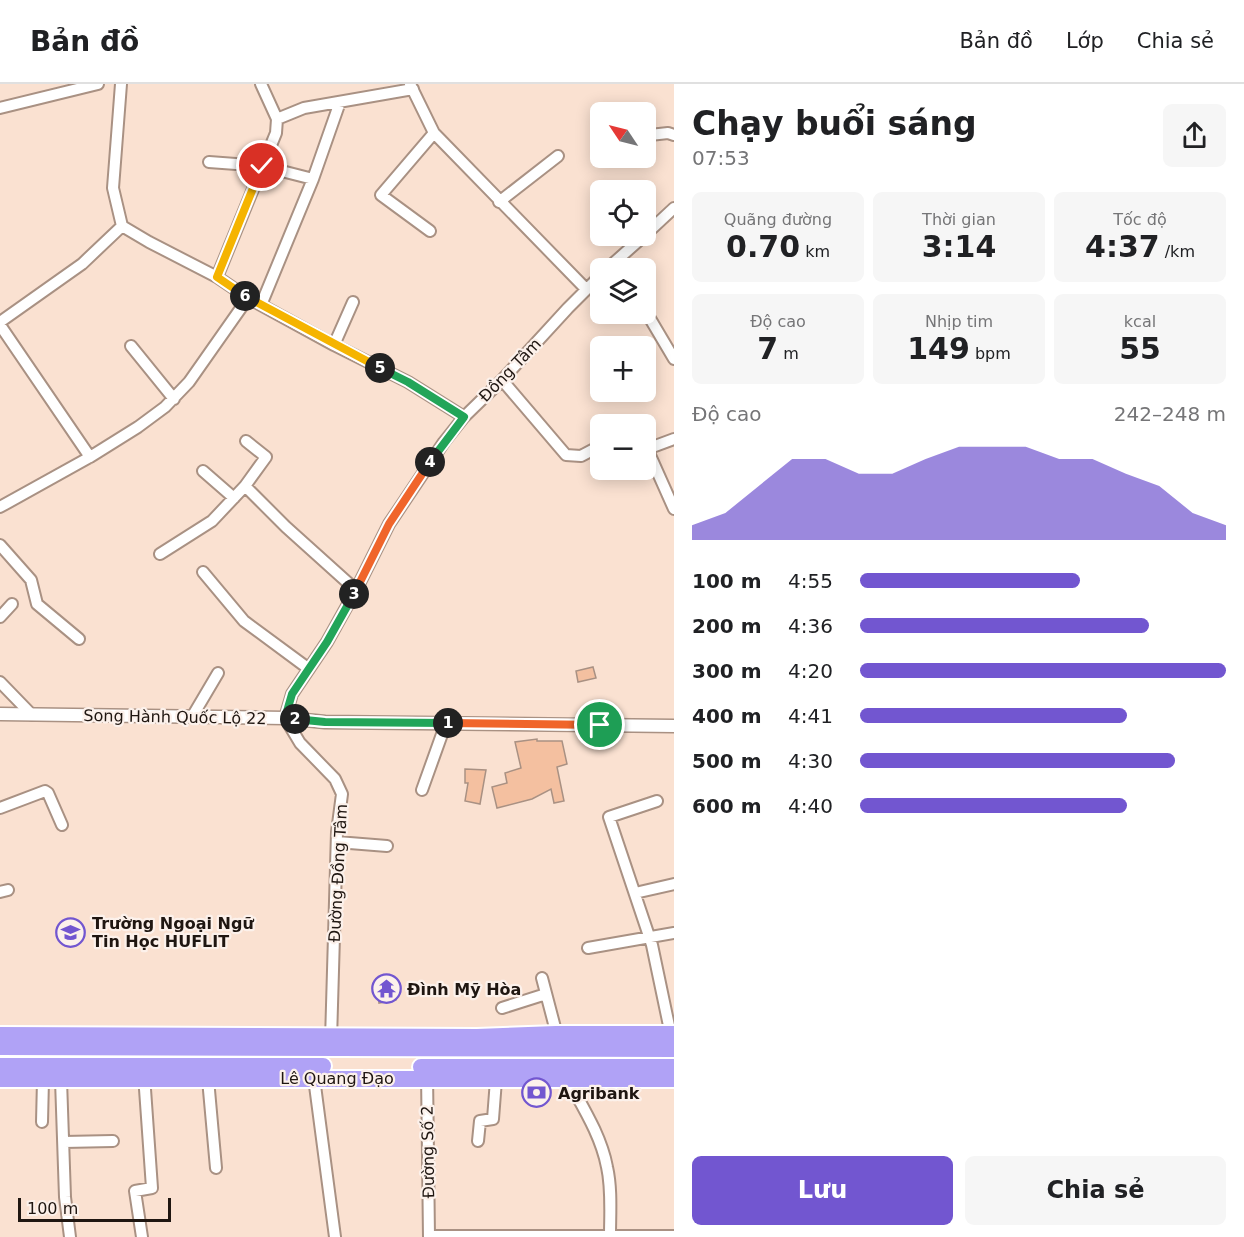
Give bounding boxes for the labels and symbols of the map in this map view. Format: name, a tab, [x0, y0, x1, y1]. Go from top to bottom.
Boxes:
north arrow	[590, 102, 656, 168]
pin	[236, 140, 287, 191]
pin: 6	[230, 281, 260, 311]
street label: Đồng Tâm	[475, 334, 545, 406]
pin: 5	[365, 353, 395, 383]
pin: 4	[415, 447, 445, 477]
pin: 3	[339, 579, 369, 609]
pin	[574, 699, 625, 750]
pin: 2	[280, 704, 310, 734]
street label: Song Hành Quốc Lộ 22	[83, 706, 267, 728]
pin: 1	[433, 708, 463, 738]
street label: Đường Đồng Tâm	[325, 803, 351, 943]
place label: Trường Ngoại Ngữ Tin Học HUFLIT	[92, 914, 254, 951]
school or university icon: Trường Ngoại Ngữ Tin Học HUFLIT	[55, 916, 87, 948]
temple icon: Đình Mỹ Hòa	[370, 973, 402, 1005]
place label: Đình Mỹ Hòa	[407, 980, 521, 999]
street label: Lê Quang Đạo	[280, 1069, 394, 1088]
bank icon: Agribank	[521, 1077, 553, 1109]
place label: Agribank	[558, 1084, 640, 1103]
street label: Đường Số 2	[418, 1105, 438, 1199]
scale bar	[18, 1195, 171, 1222]

